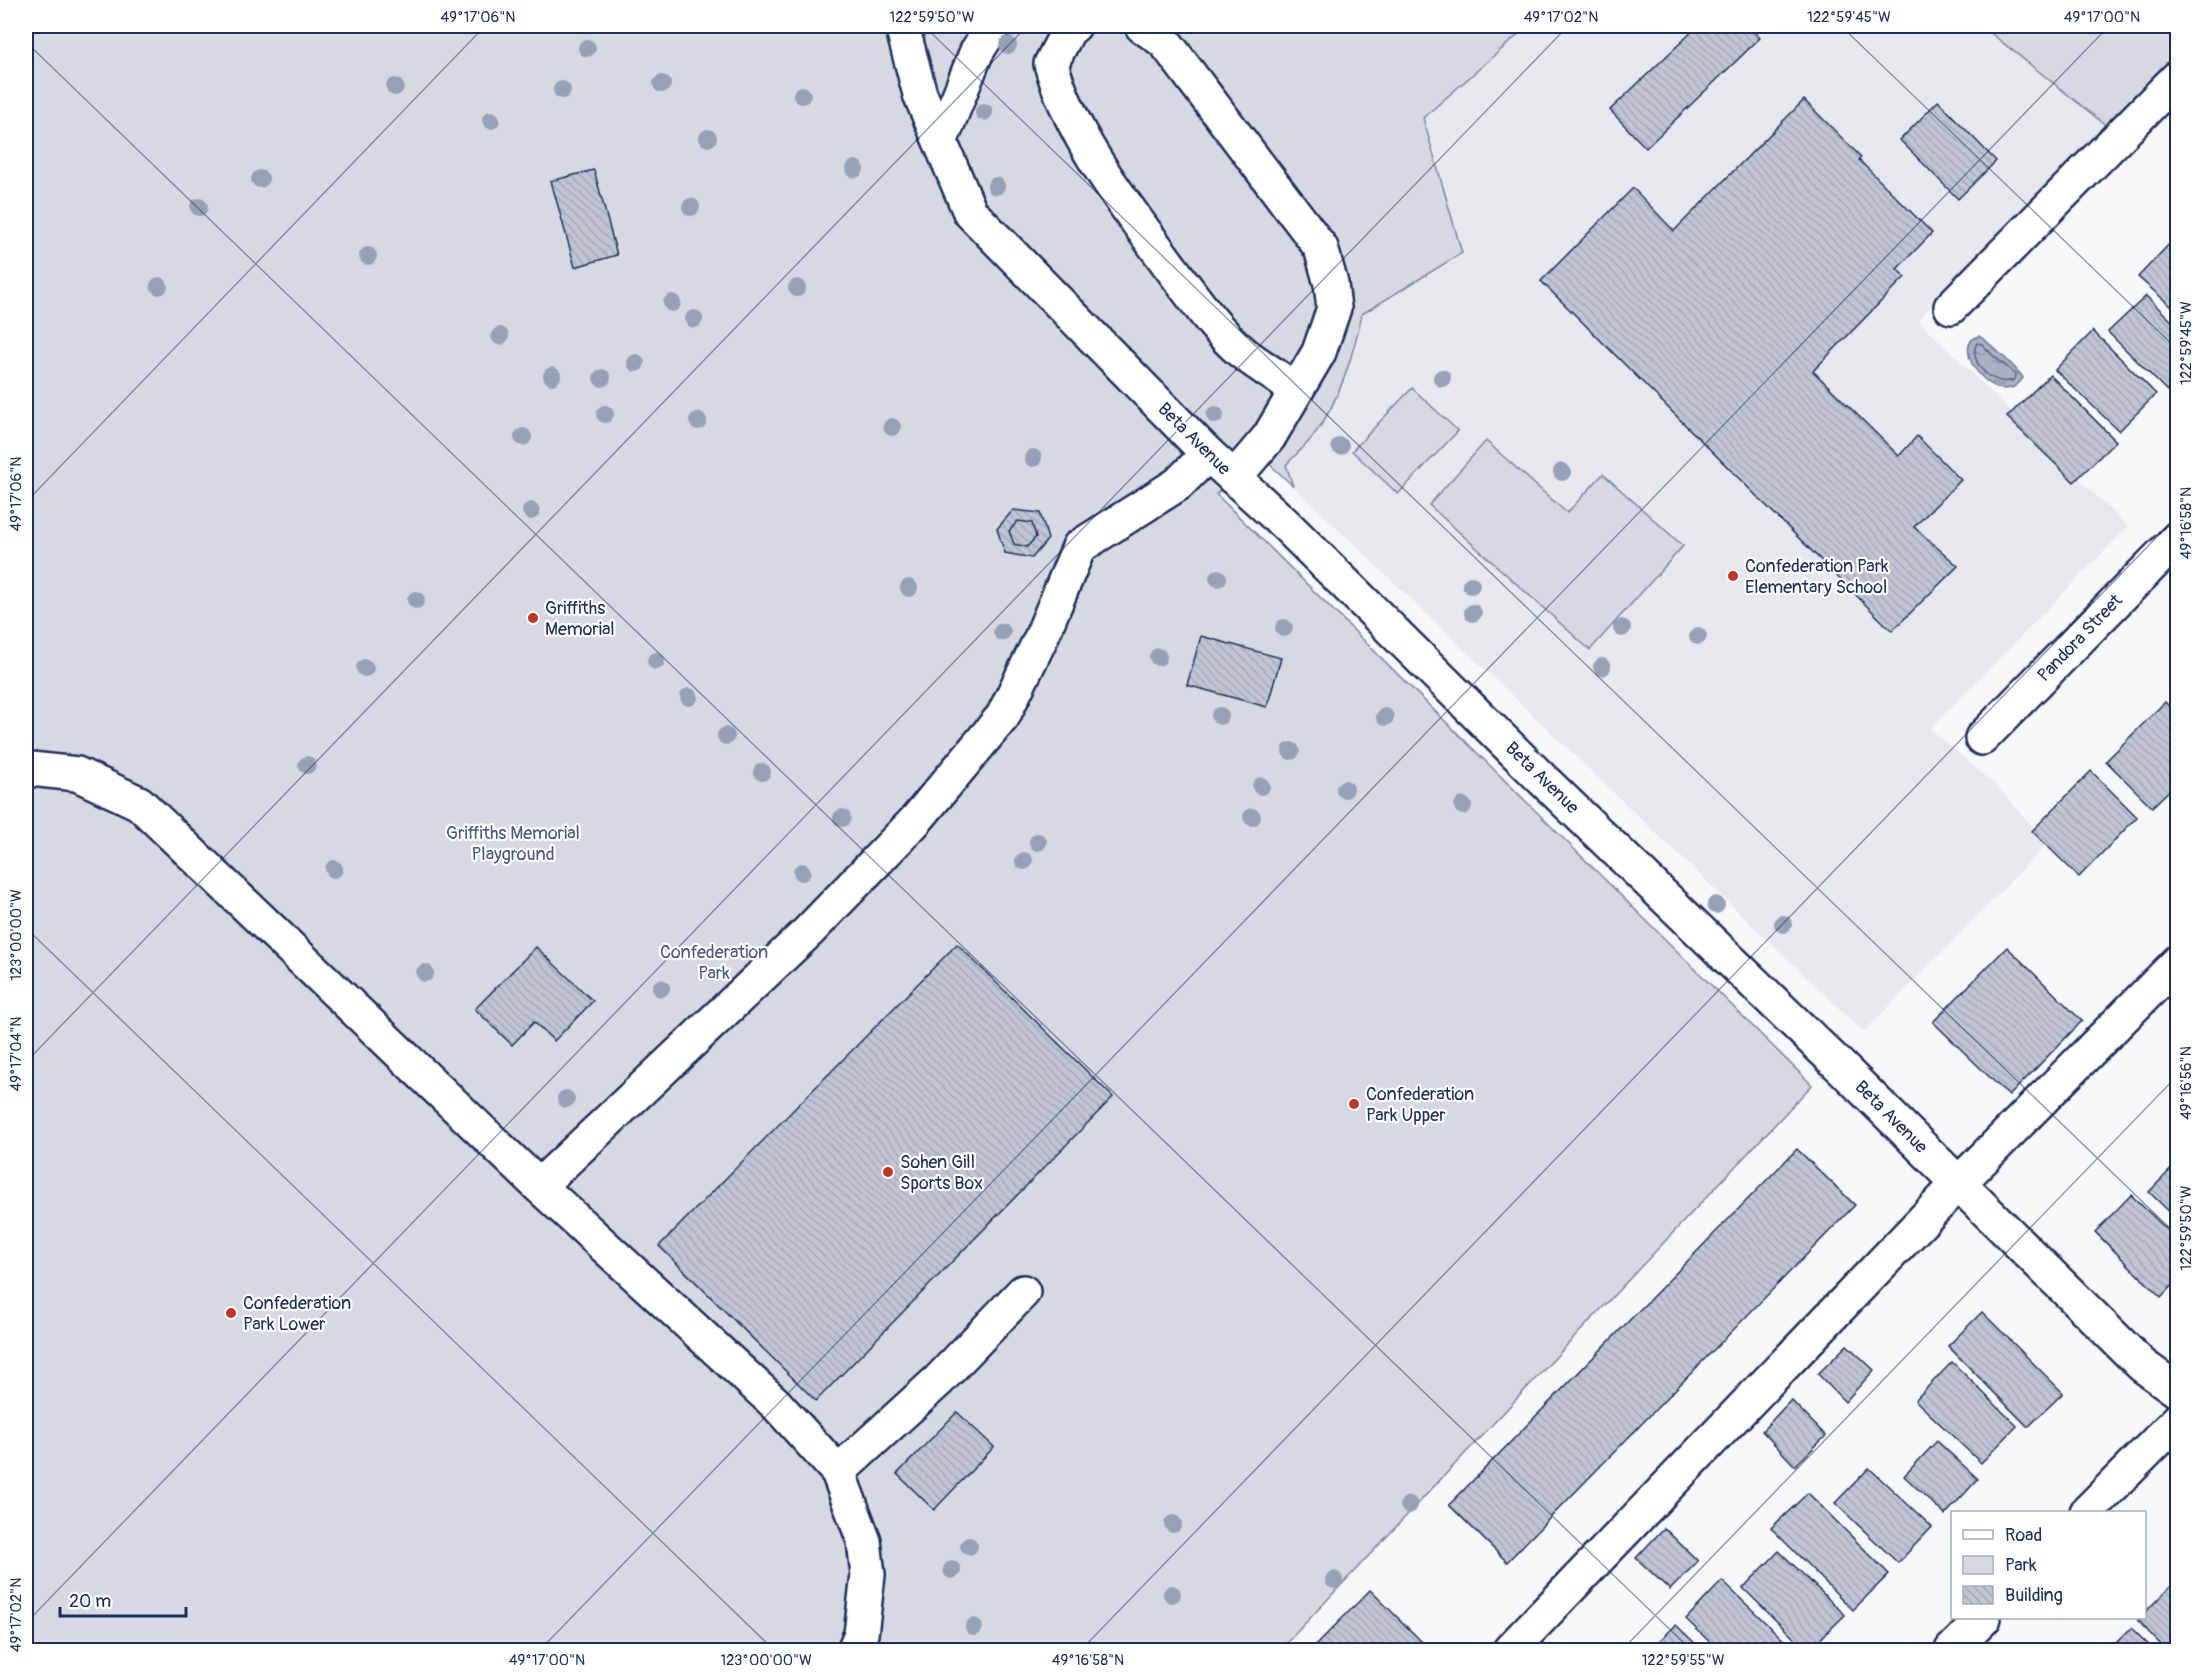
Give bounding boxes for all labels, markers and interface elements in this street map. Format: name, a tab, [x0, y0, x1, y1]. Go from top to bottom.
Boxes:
text: 49°17'06"N	[441, 8, 515, 27]
text: 122°59'50"W	[889, 8, 975, 27]
text: 49°17'02"N	[1524, 8, 1598, 27]
text: 122°59'45"W	[1807, 8, 1891, 27]
text: 49°17'00"N	[2064, 8, 2140, 27]
text: 122°59'45"W	[2177, 301, 2196, 385]
street label: Beta Avenue	[1153, 398, 1235, 480]
text: 49°17'06"N	[7, 457, 26, 531]
text: 49°16'58"N	[2177, 487, 2196, 559]
place label: Confederation Park Elementary School	[1745, 555, 1889, 599]
marker: Confederation Park Elementary School	[1726, 569, 1740, 583]
street label: Pandora Street	[2033, 589, 2128, 687]
place label: Griffiths Memorial	[545, 597, 615, 641]
marker: Griffiths Memorial	[526, 611, 540, 625]
street label: Beta Avenue	[1500, 737, 1584, 819]
park label: Griffiths Memorial Playground	[446, 822, 580, 866]
text: 123°00'00"W	[7, 889, 26, 981]
park label: Confederation Park	[660, 941, 768, 985]
text: 49°17'04"N	[7, 1017, 26, 1091]
text: 49°16'56"N	[2177, 1046, 2196, 1120]
street label: Beta Avenue	[1850, 1076, 1932, 1158]
place label: Confederation Park Upper	[1366, 1083, 1474, 1127]
marker: Confederation Park Upper	[1347, 1097, 1361, 1111]
place label: Sohen Gill Sports Box	[900, 1151, 983, 1195]
marker: Sohen Gill Sports Box	[881, 1165, 895, 1179]
text: 122°59'50"W	[2177, 1185, 2196, 1271]
place label: Confederation Park Lower	[243, 1292, 351, 1336]
marker: Confederation Park Lower	[224, 1306, 238, 1320]
legend	[1951, 1511, 2146, 1619]
text: Road	[2005, 1524, 2042, 1547]
text: Park	[2005, 1554, 2037, 1577]
text: 49°17'02"N	[7, 1578, 26, 1652]
scale bar	[60, 1580, 186, 1618]
text: Building	[2005, 1584, 2063, 1607]
text: 20 m	[69, 1590, 111, 1613]
text: 49°17'00"N	[509, 1651, 585, 1670]
text: 123°00'00"W	[720, 1651, 812, 1670]
text: 49°16'58"N	[1052, 1651, 1124, 1670]
text: 122°59'55"W	[1641, 1651, 1725, 1670]

